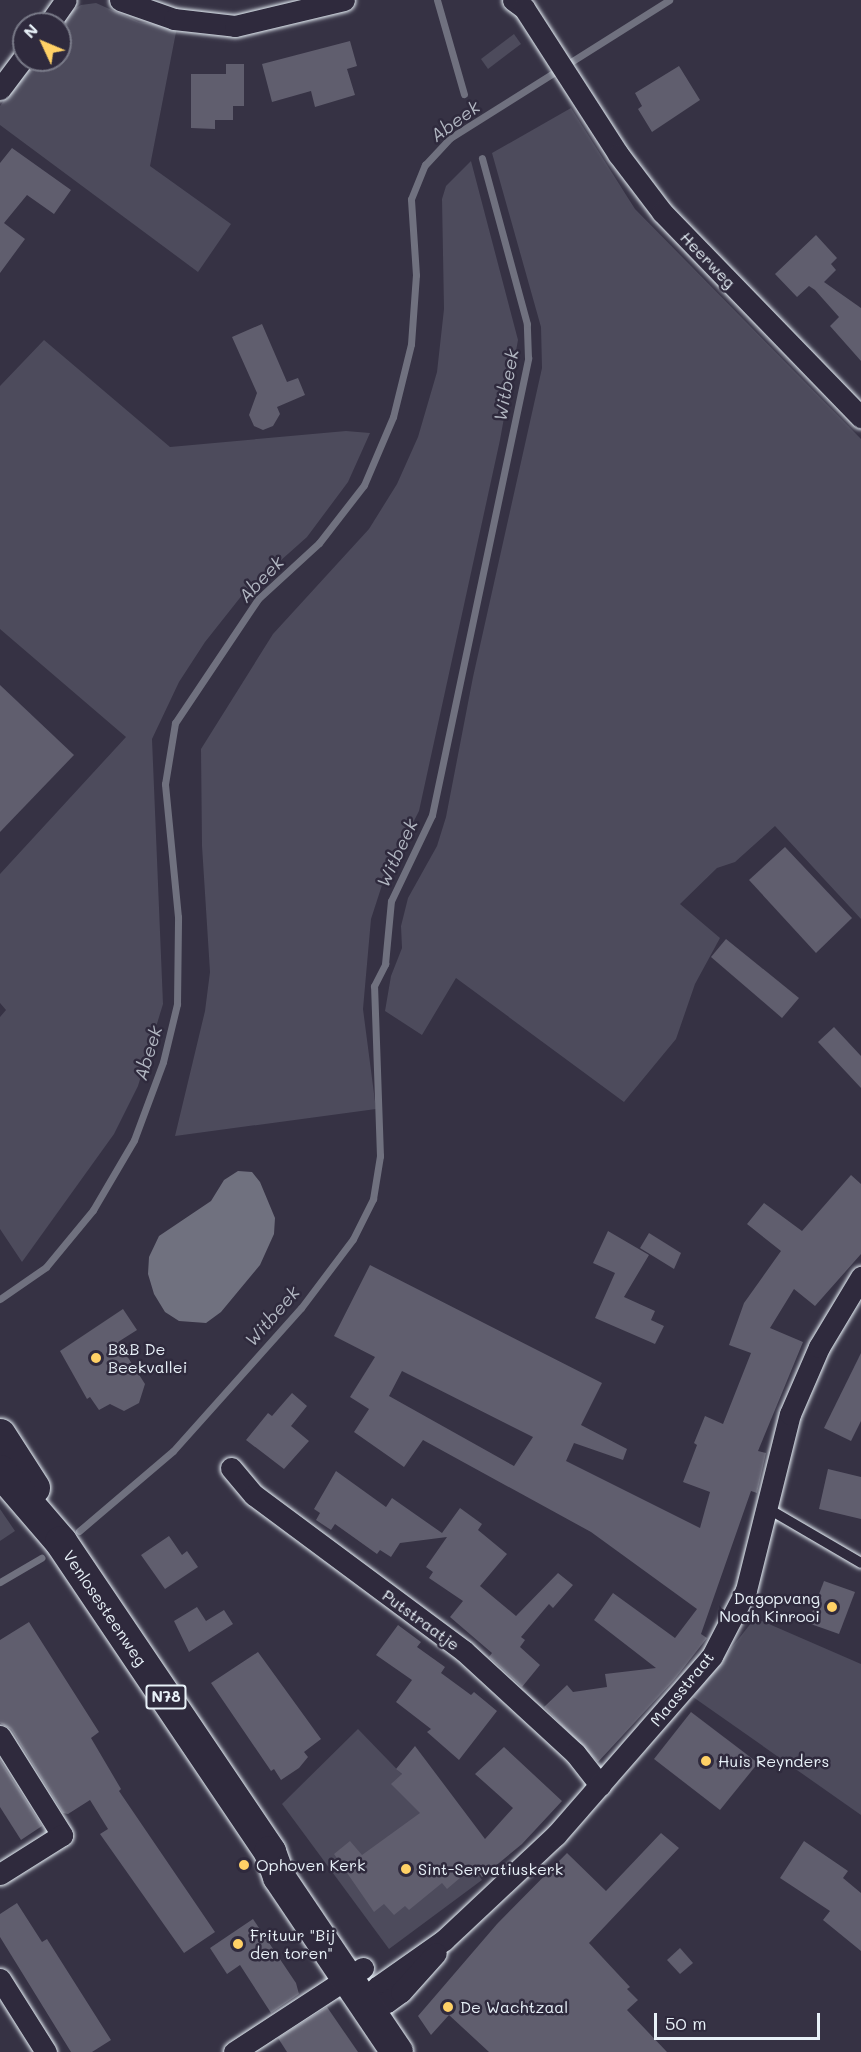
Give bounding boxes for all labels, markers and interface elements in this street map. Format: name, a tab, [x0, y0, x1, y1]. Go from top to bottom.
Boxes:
north arrow	[12, 12, 72, 72]
text: N	[18, 19, 42, 42]
water label: Abeek	[426, 96, 484, 146]
street label: Heerweg	[676, 228, 740, 292]
water label: Witbeek	[489, 347, 523, 423]
water label: Abeek	[234, 551, 288, 607]
water label: Witbeek	[372, 816, 422, 890]
water label: Abeek	[130, 1023, 166, 1083]
water label: Witbeek	[240, 1282, 304, 1350]
place label: B&B De Beekvallei	[108, 1339, 188, 1377]
marker: B&B De Beekvallei	[89, 1351, 103, 1365]
street label: Venlosesteenweg	[59, 1547, 151, 1669]
street label: Putstraatje	[379, 1586, 463, 1654]
place label: Dagopvang Noah Kinrooi	[719, 1588, 820, 1626]
marker: Dagopvang Noah Kinrooi	[825, 1600, 839, 1614]
street label: Maasstraat	[646, 1648, 718, 1730]
road number: N78	[145, 1685, 187, 1709]
place label: Huis Reynders	[718, 1751, 829, 1771]
marker: Huis Reynders	[699, 1754, 713, 1768]
place label: Ophoven Kerk	[256, 1855, 366, 1875]
marker: Ophoven Kerk	[237, 1858, 251, 1872]
place label: Sint-Servatiuskerk	[418, 1859, 563, 1879]
marker: Sint-Servatiuskerk	[399, 1862, 413, 1876]
place label: Frituur "Bij den toren"	[250, 1925, 335, 1963]
marker: Frituur "Bij den toren"	[231, 1937, 245, 1951]
place label: De Wachtzaal	[460, 1997, 568, 2017]
marker: De Wachtzaal	[441, 2000, 455, 2014]
scale bar	[657, 2001, 824, 2039]
text: 50 m	[665, 2011, 707, 2035]

